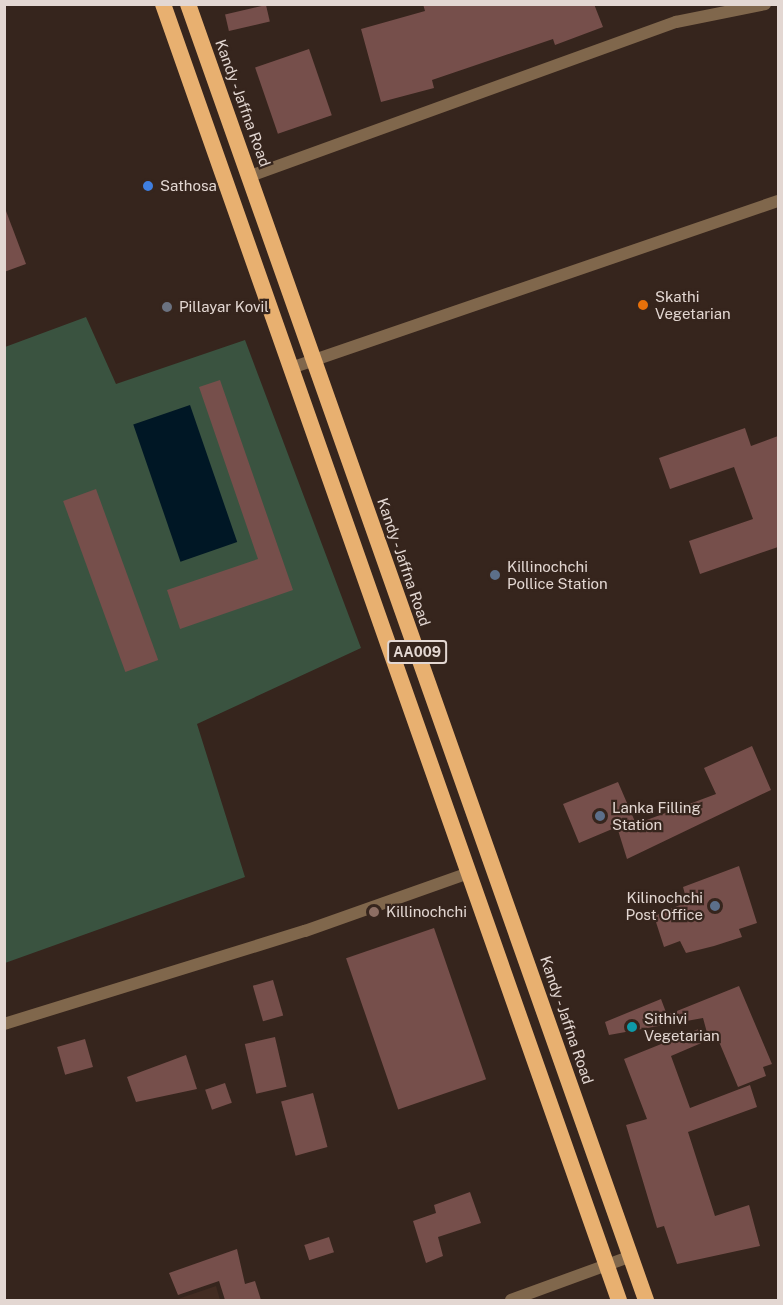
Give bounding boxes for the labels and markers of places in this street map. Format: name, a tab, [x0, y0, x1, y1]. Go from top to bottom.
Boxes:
place label: Sathosa	[160, 177, 217, 195]
marker: Sathosa	[141, 179, 155, 193]
place label: Skathi Vegetarian	[655, 287, 731, 322]
place label: Pillayar Kovil	[179, 298, 269, 316]
marker: Skathi Vegetarian	[636, 298, 650, 312]
marker: Pillayar Kovil	[160, 300, 174, 314]
place label: Killinochchi Pollice Station	[507, 557, 608, 592]
marker: Killinochchi Pollice Station	[488, 568, 502, 582]
place label: Lanka Filling Station	[612, 798, 701, 833]
marker: Lanka Filling Station	[593, 809, 607, 823]
place label: Kilinochchi Post Office	[626, 888, 703, 923]
marker: Kilinochchi Post Office	[708, 899, 722, 913]
place label: Killinochchi	[386, 903, 467, 921]
marker: Killinochchi	[367, 905, 381, 919]
place label: Sithivi Vegetarian	[644, 1009, 720, 1044]
marker: Sithivi Vegetarian	[625, 1020, 639, 1034]

